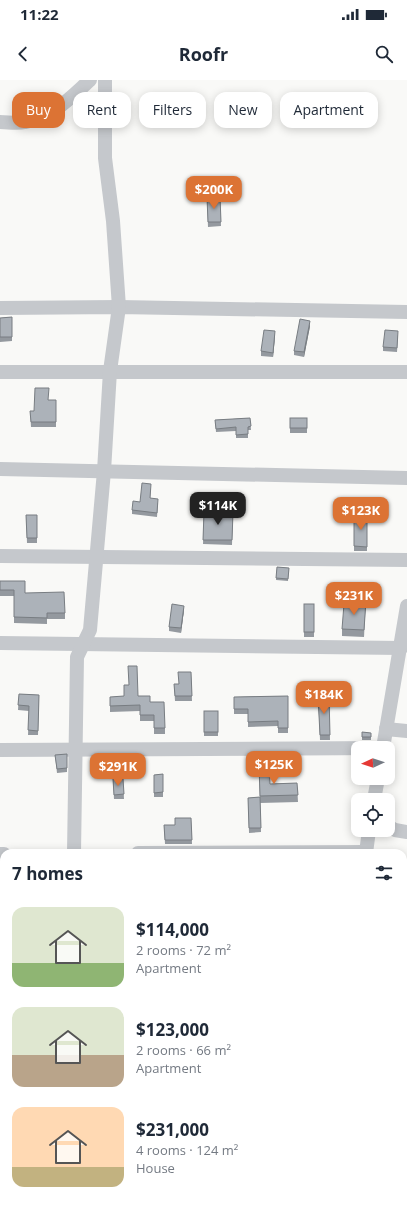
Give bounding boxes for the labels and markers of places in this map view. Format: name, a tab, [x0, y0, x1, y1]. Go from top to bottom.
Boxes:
pin: $200K	[186, 176, 242, 210]
pin: $114K	[190, 492, 246, 526]
pin: $123K	[333, 497, 389, 531]
pin: $231K	[326, 582, 382, 616]
pin: $184K	[296, 681, 352, 715]
pin: $125K	[246, 751, 302, 785]
pin: $291K	[90, 753, 146, 787]

